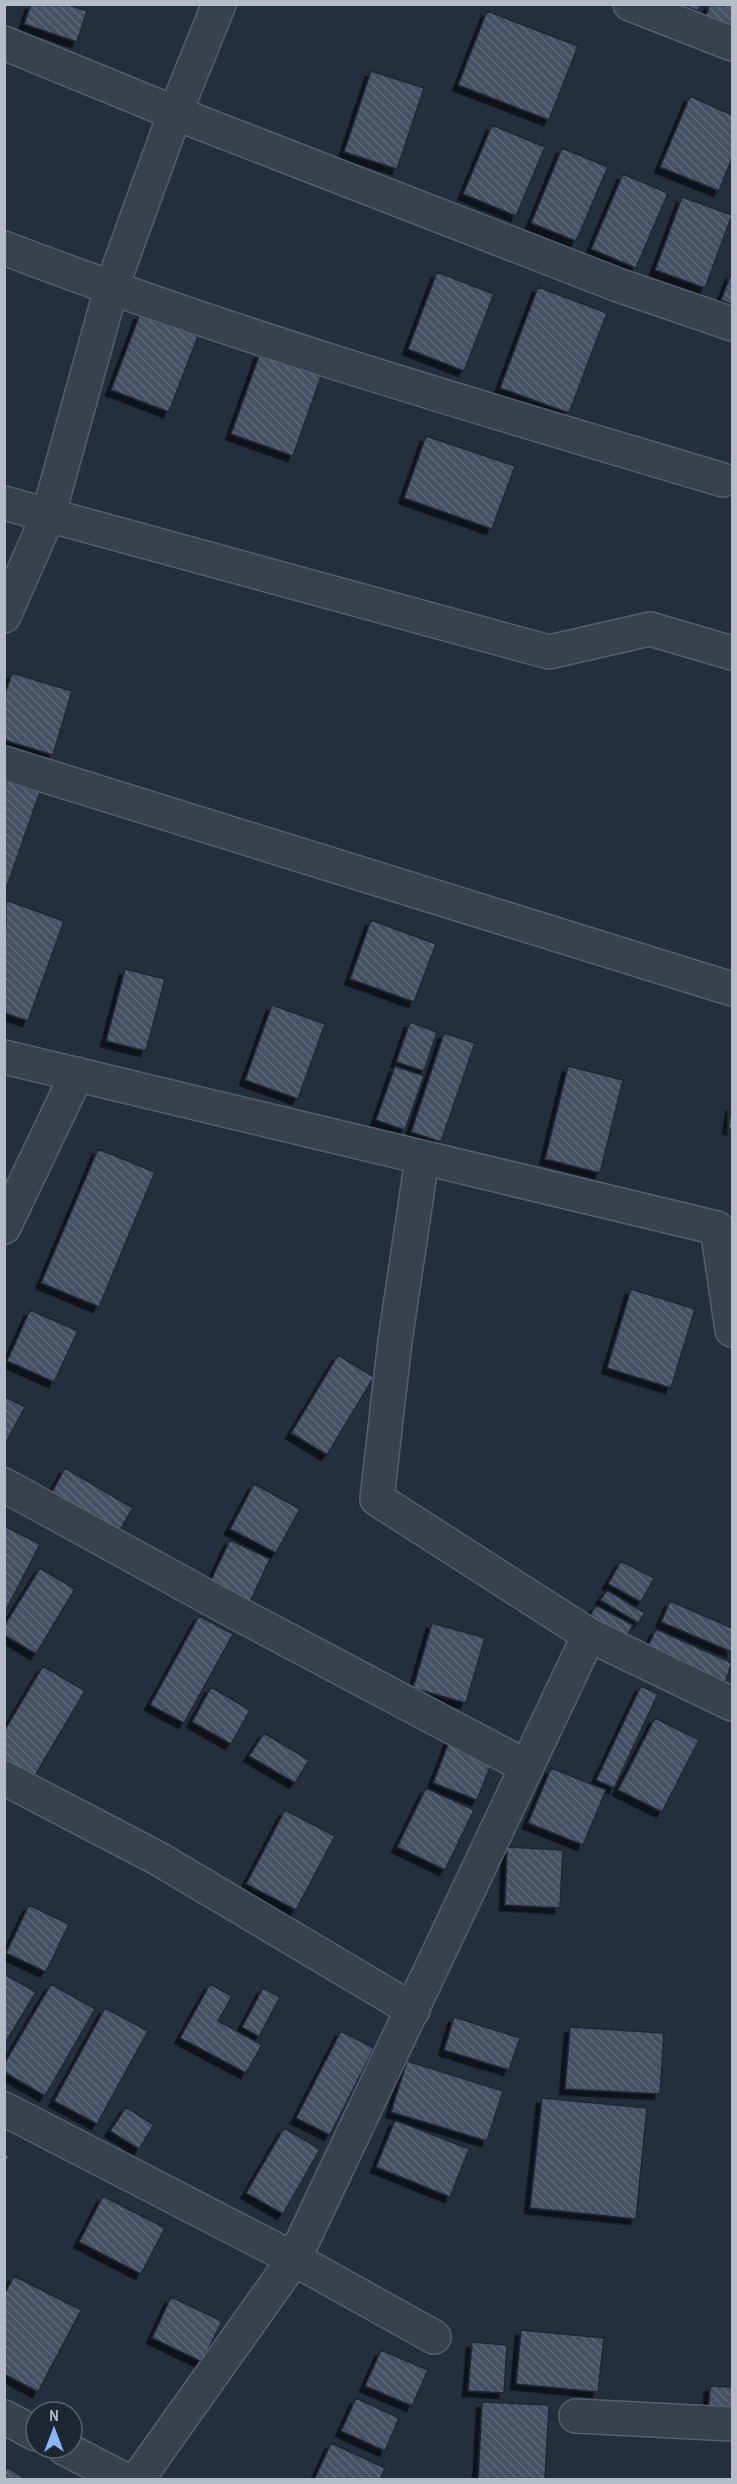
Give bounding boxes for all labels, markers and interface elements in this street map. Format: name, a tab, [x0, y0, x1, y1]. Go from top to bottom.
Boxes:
north arrow	[24, 2400, 84, 2460]
text: N	[49, 2404, 59, 2426]

